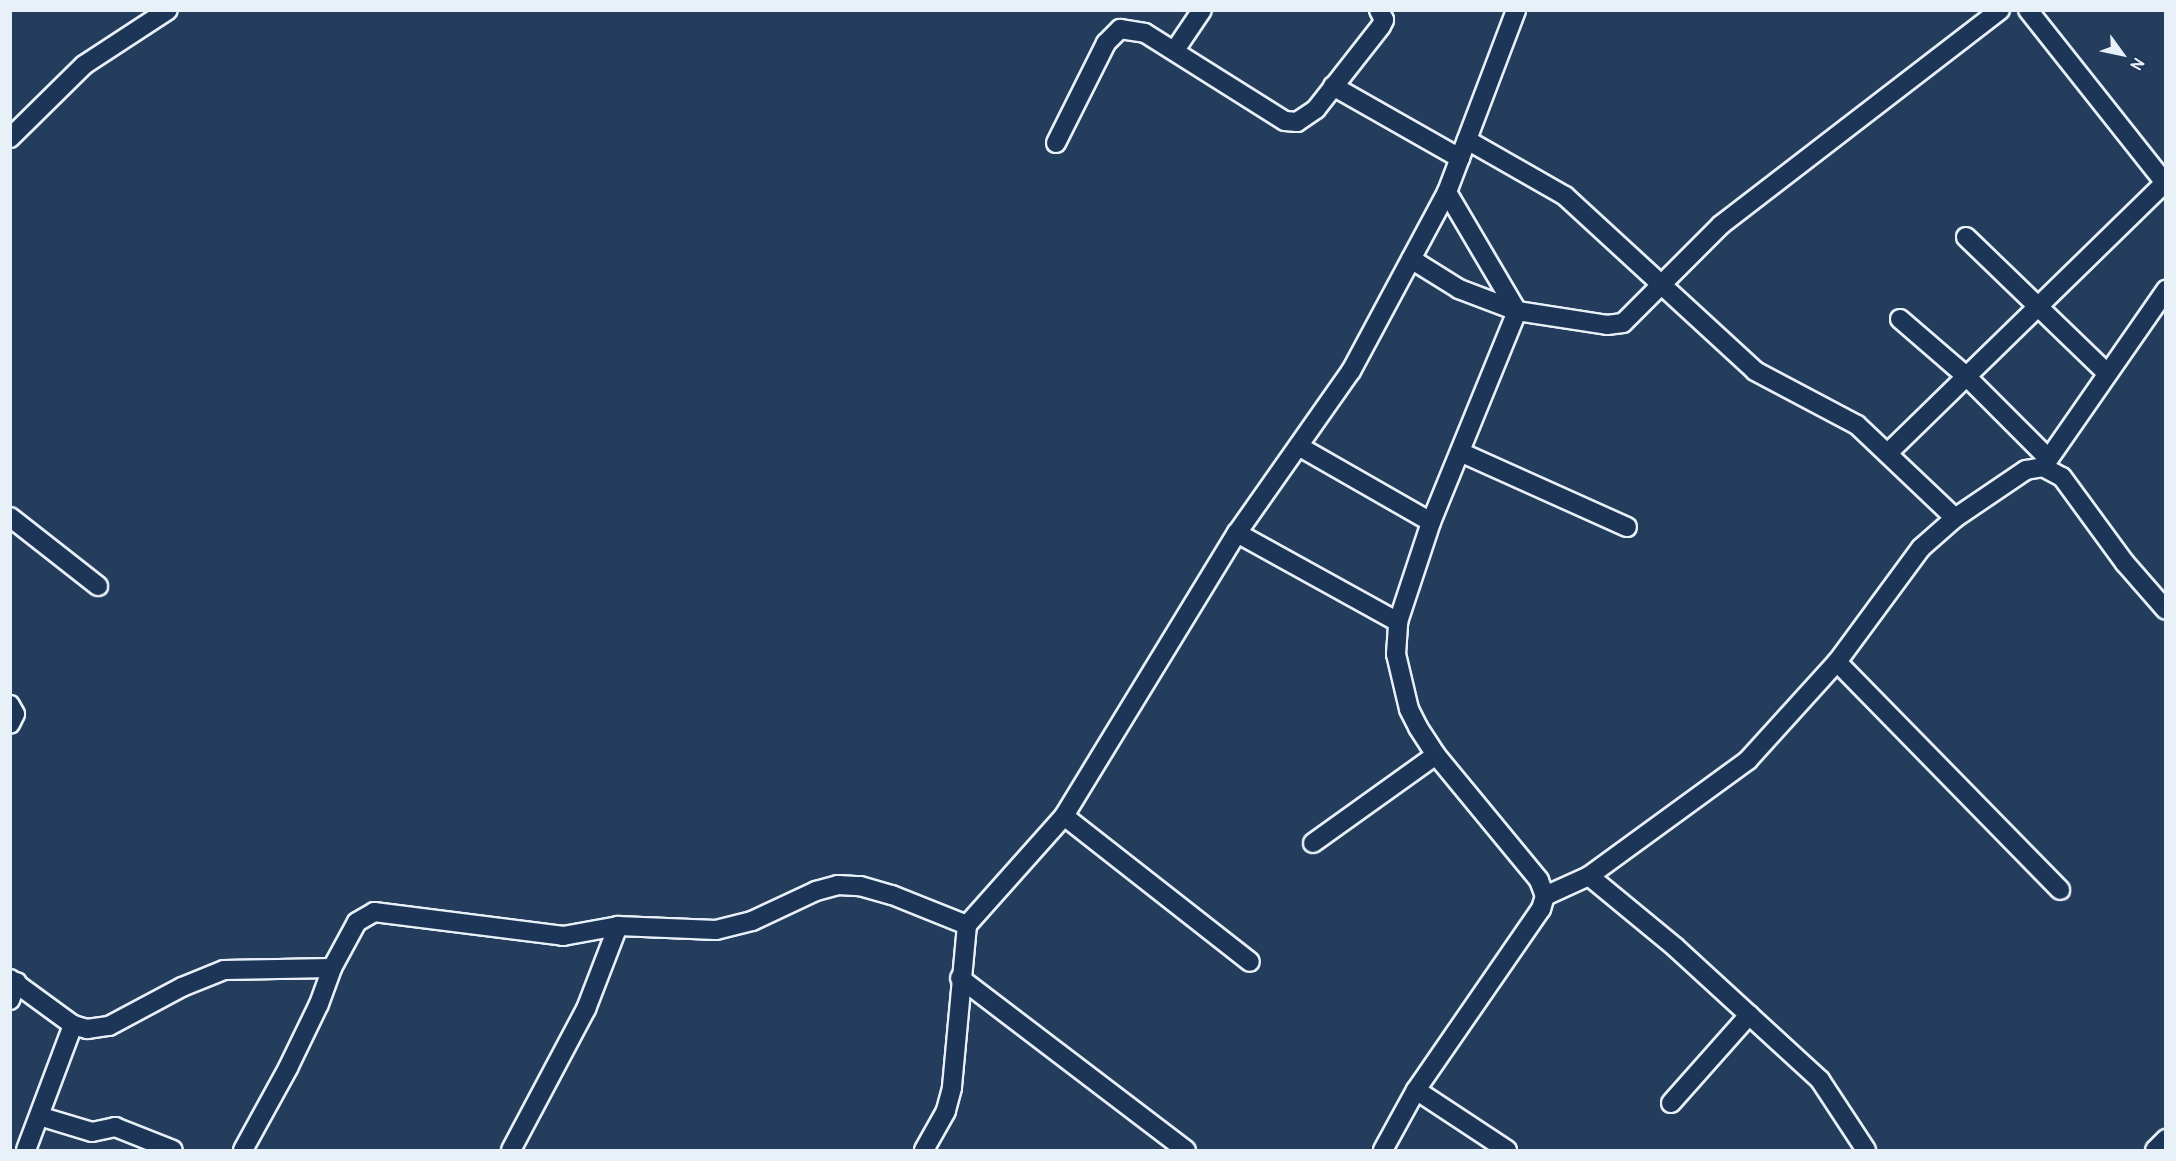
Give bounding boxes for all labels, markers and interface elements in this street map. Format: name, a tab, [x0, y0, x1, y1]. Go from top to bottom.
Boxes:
north arrow	[2092, 24, 2152, 84]
text: N	[2126, 54, 2148, 74]

